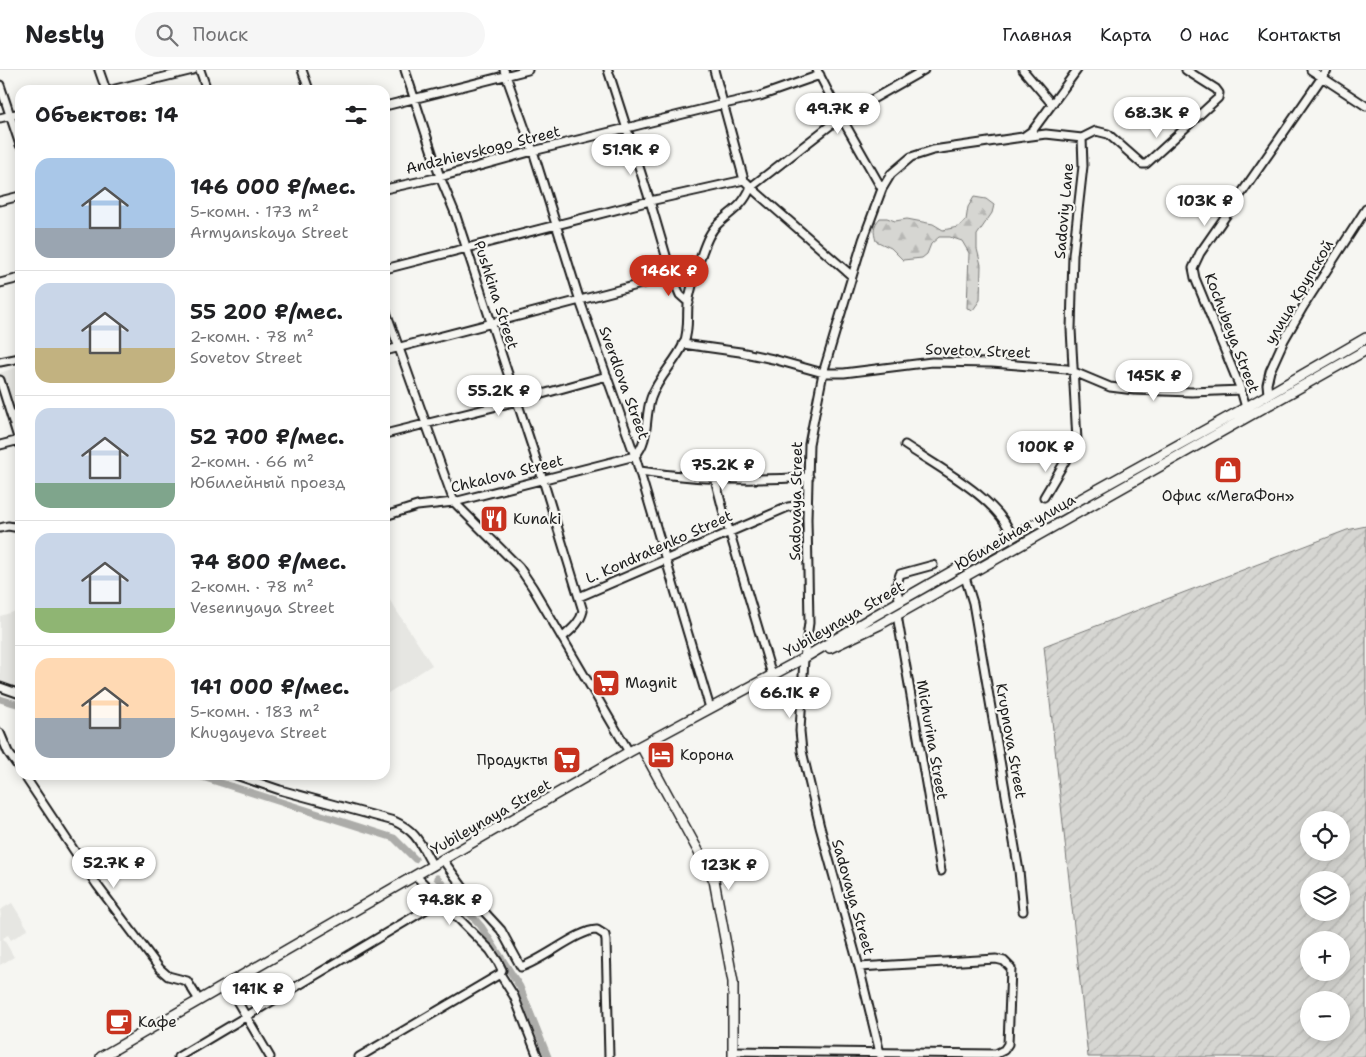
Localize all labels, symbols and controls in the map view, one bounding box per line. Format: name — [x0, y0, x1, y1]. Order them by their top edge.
search box — [135, 12, 485, 57]
text: Nestly — [25, 19, 105, 51]
icon: search — [153, 21, 181, 49]
text: Поиск — [193, 22, 248, 47]
text: Главная — [1002, 23, 1072, 47]
text: Карта — [1100, 23, 1152, 47]
text: О нас — [1180, 23, 1229, 47]
text: Контакты — [1257, 23, 1341, 47]
pin: 49.7K ₽ — [792, 92, 884, 135]
pin: 68.3K ₽ — [1111, 97, 1203, 139]
text: 49.7K ₽ — [806, 98, 870, 119]
text: Объектов: 14 — [35, 101, 178, 129]
icon: filters — [342, 101, 370, 129]
text: 68.3K ₽ — [1125, 102, 1189, 123]
street label: Andzhievskogo Street — [404, 121, 562, 179]
pin: 51.9K ₽ — [585, 134, 677, 176]
text: 51.9K ₽ — [602, 139, 660, 160]
street label: Sadoviy Lane — [1050, 162, 1078, 260]
text: 146 000 ₽/мес. — [190, 173, 356, 201]
icon: home — [75, 178, 135, 238]
pin: 103K ₽ — [1164, 184, 1246, 227]
text: 103K ₽ — [1177, 190, 1233, 211]
text: 5-комн. · 173 m² — [190, 201, 319, 222]
text: Armyanskaya Street — [190, 222, 348, 243]
street label: улица Крупской — [1260, 236, 1338, 348]
street label: Pushkina Street — [469, 238, 523, 352]
pin: 146K ₽ — [628, 254, 710, 297]
text: 146K ₽ — [641, 260, 697, 281]
street label: Kochubeya Street — [1200, 270, 1264, 396]
text: 55 200 ₽/мес. — [190, 298, 343, 326]
icon: home — [75, 303, 135, 363]
street label: Sverdlova Street — [594, 324, 654, 442]
text: 2-комн. · 78 m² — [190, 326, 314, 347]
street label: Sovetov Street — [925, 339, 1031, 363]
text: Sovetov Street — [190, 347, 303, 368]
pin: 145K ₽ — [1113, 360, 1195, 402]
text: 145K ₽ — [1126, 365, 1182, 386]
pin: 55.2K ₽ — [453, 374, 545, 417]
text: 55.2K ₽ — [468, 380, 530, 401]
text: 52 700 ₽/мес. — [190, 423, 344, 451]
icon: home — [75, 428, 135, 488]
pin: 100K ₽ — [1005, 430, 1087, 473]
text: 100K ₽ — [1018, 436, 1074, 457]
street label: Sadovaya Street — [785, 441, 807, 561]
pin: 75.2K ₽ — [677, 448, 769, 491]
street label: Chkalova Street — [449, 450, 565, 498]
text: 2-комн. · 66 m² — [190, 451, 314, 472]
text: 75.2K ₽ — [691, 454, 755, 475]
shop icon: Офис «МегаФон» — [1213, 455, 1243, 485]
text: Юбилейный проезд — [190, 472, 345, 493]
place label: Офис «МегаФон» — [1162, 486, 1294, 506]
street label: Юбилейная улица — [951, 489, 1080, 575]
restaurant icon: Kunaki — [479, 504, 509, 534]
street label: L. Kondratenko Street — [582, 506, 736, 588]
place label: Kunaki — [513, 509, 561, 529]
text: 74 800 ₽/мес. — [190, 548, 346, 576]
icon: home — [75, 553, 135, 613]
text: 2-комн. · 78 m² — [190, 576, 314, 597]
street label: Yubileynaya Street — [780, 576, 908, 662]
text: Vesennyaya Street — [190, 597, 335, 618]
supermarket icon: Magnit — [591, 668, 621, 698]
text: 141 000 ₽/мес. — [190, 673, 349, 701]
place label: Magnit — [625, 673, 677, 693]
pin: 66.1K ₽ — [744, 676, 836, 719]
icon: home — [75, 678, 135, 738]
street label: Michurina Street — [912, 678, 952, 802]
text: 66.1K ₽ — [760, 682, 820, 703]
street label: Krupnova Street — [991, 682, 1031, 800]
text: 5-комн. · 183 m² — [190, 701, 320, 722]
text: Khugayeva Street — [190, 722, 327, 743]
hotel icon: Корона — [646, 740, 676, 770]
supermarket icon: Продукты — [552, 745, 582, 775]
place label: Корона — [680, 745, 734, 765]
place label: Продукты — [477, 750, 548, 770]
street label: Yubileynaya Street — [427, 774, 555, 860]
map controls — [1300, 811, 1350, 1041]
button: locate — [1300, 811, 1350, 861]
street label: Sadovaya Street — [827, 837, 879, 957]
pin: 52.7K ₽ — [68, 846, 160, 889]
pin: 123K ₽ — [688, 848, 770, 891]
text: 52.7K ₽ — [83, 852, 145, 873]
text: 123K ₽ — [701, 854, 757, 875]
button: layers — [1300, 871, 1350, 921]
pin: 74.8K ₽ — [404, 884, 496, 926]
text: 74.8K ₽ — [418, 889, 482, 910]
button: + — [1300, 931, 1350, 981]
pin: 141K ₽ — [217, 972, 299, 1015]
text: 141K ₽ — [232, 978, 284, 999]
button: − — [1300, 991, 1350, 1041]
cafe icon: Кафе — [104, 1007, 134, 1037]
place label: Кафе — [138, 1012, 177, 1032]

